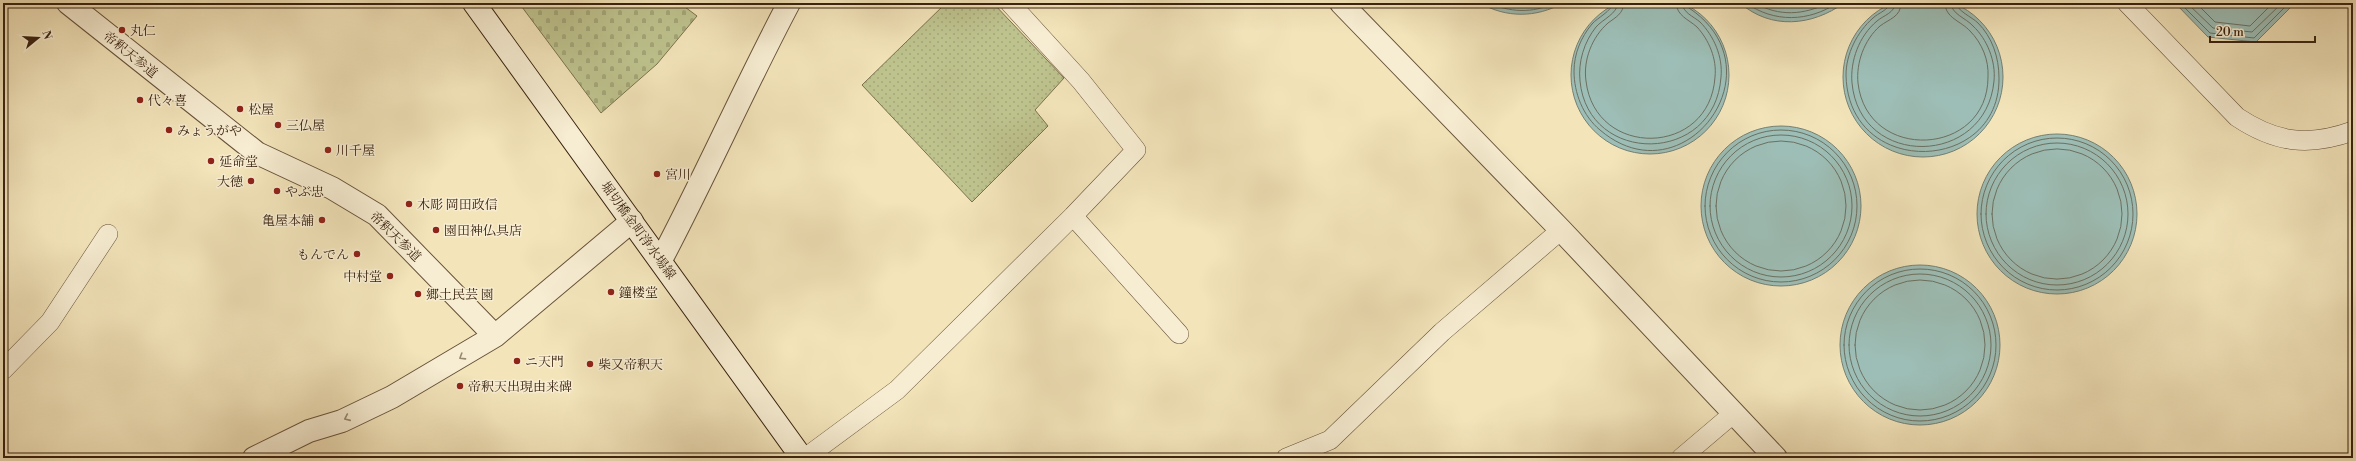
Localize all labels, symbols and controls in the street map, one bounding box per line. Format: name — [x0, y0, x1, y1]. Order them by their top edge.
north arrow — [18, 18, 58, 58]
scale bar — [2210, 18, 2315, 44]
place label: 丸仁 — [130, 23, 156, 39]
marker: 丸仁 — [117, 25, 127, 35]
text: 20 m — [2216, 25, 2244, 40]
street label: 帝釈天参道 — [100, 28, 161, 81]
text: N — [39, 29, 55, 42]
place label: 代々喜 — [148, 93, 187, 109]
marker: 代々喜 — [135, 95, 145, 105]
place label: 松屋 — [248, 102, 274, 118]
marker: 松屋 — [235, 104, 245, 114]
place label: 三仏屋 — [286, 118, 325, 134]
marker: 三仏屋 — [273, 120, 283, 130]
place label: みょうがや — [177, 123, 242, 139]
marker: みょうがや — [164, 125, 174, 135]
place label: 川千屋 — [336, 143, 375, 159]
marker: 川千屋 — [323, 145, 333, 155]
place label: 延命堂 — [219, 154, 258, 170]
marker: 延命堂 — [206, 156, 216, 166]
place label: 宮川 — [665, 167, 691, 183]
marker: 宮川 — [652, 169, 662, 179]
place label: 大徳 — [217, 174, 243, 190]
marker: 大徳 — [246, 176, 256, 186]
street label: 堀切橋金町浄水場線 — [597, 179, 679, 283]
place label: やぶ忠 — [285, 184, 324, 200]
marker: やぶ忠 — [272, 186, 282, 196]
place label: 木彫 岡田政信 — [417, 197, 498, 213]
marker: 木彫 岡田政信 — [404, 199, 414, 209]
street label: 帝釈天参道 — [366, 208, 424, 265]
place label: 亀屋本舗 — [262, 213, 314, 229]
marker: 亀屋本舗 — [317, 215, 327, 225]
place label: 園田神仏具店 — [444, 223, 522, 239]
marker: 園田神仏具店 — [431, 225, 441, 235]
place label: もんでん — [297, 247, 349, 263]
marker: もんでん — [352, 249, 362, 259]
place label: 中村堂 — [343, 269, 382, 285]
marker: 中村堂 — [385, 271, 395, 281]
place label: 鐘楼堂 — [619, 285, 658, 301]
place label: 郷土民芸 園 — [426, 287, 494, 303]
marker: 鐘楼堂 — [606, 287, 616, 297]
marker: 郷土民芸 園 — [413, 289, 423, 299]
one-way arrow — [459, 352, 466, 359]
place label: ニ天門 — [525, 354, 564, 370]
marker: ニ天門 — [512, 356, 522, 366]
place label: 柴又帝釈天 — [598, 357, 663, 373]
marker: 柴又帝釈天 — [585, 359, 595, 369]
place label: 帝釈天出現由来碑 — [468, 379, 572, 395]
marker: 帝釈天出現由来碑 — [455, 381, 465, 391]
one-way arrow — [344, 413, 351, 421]

